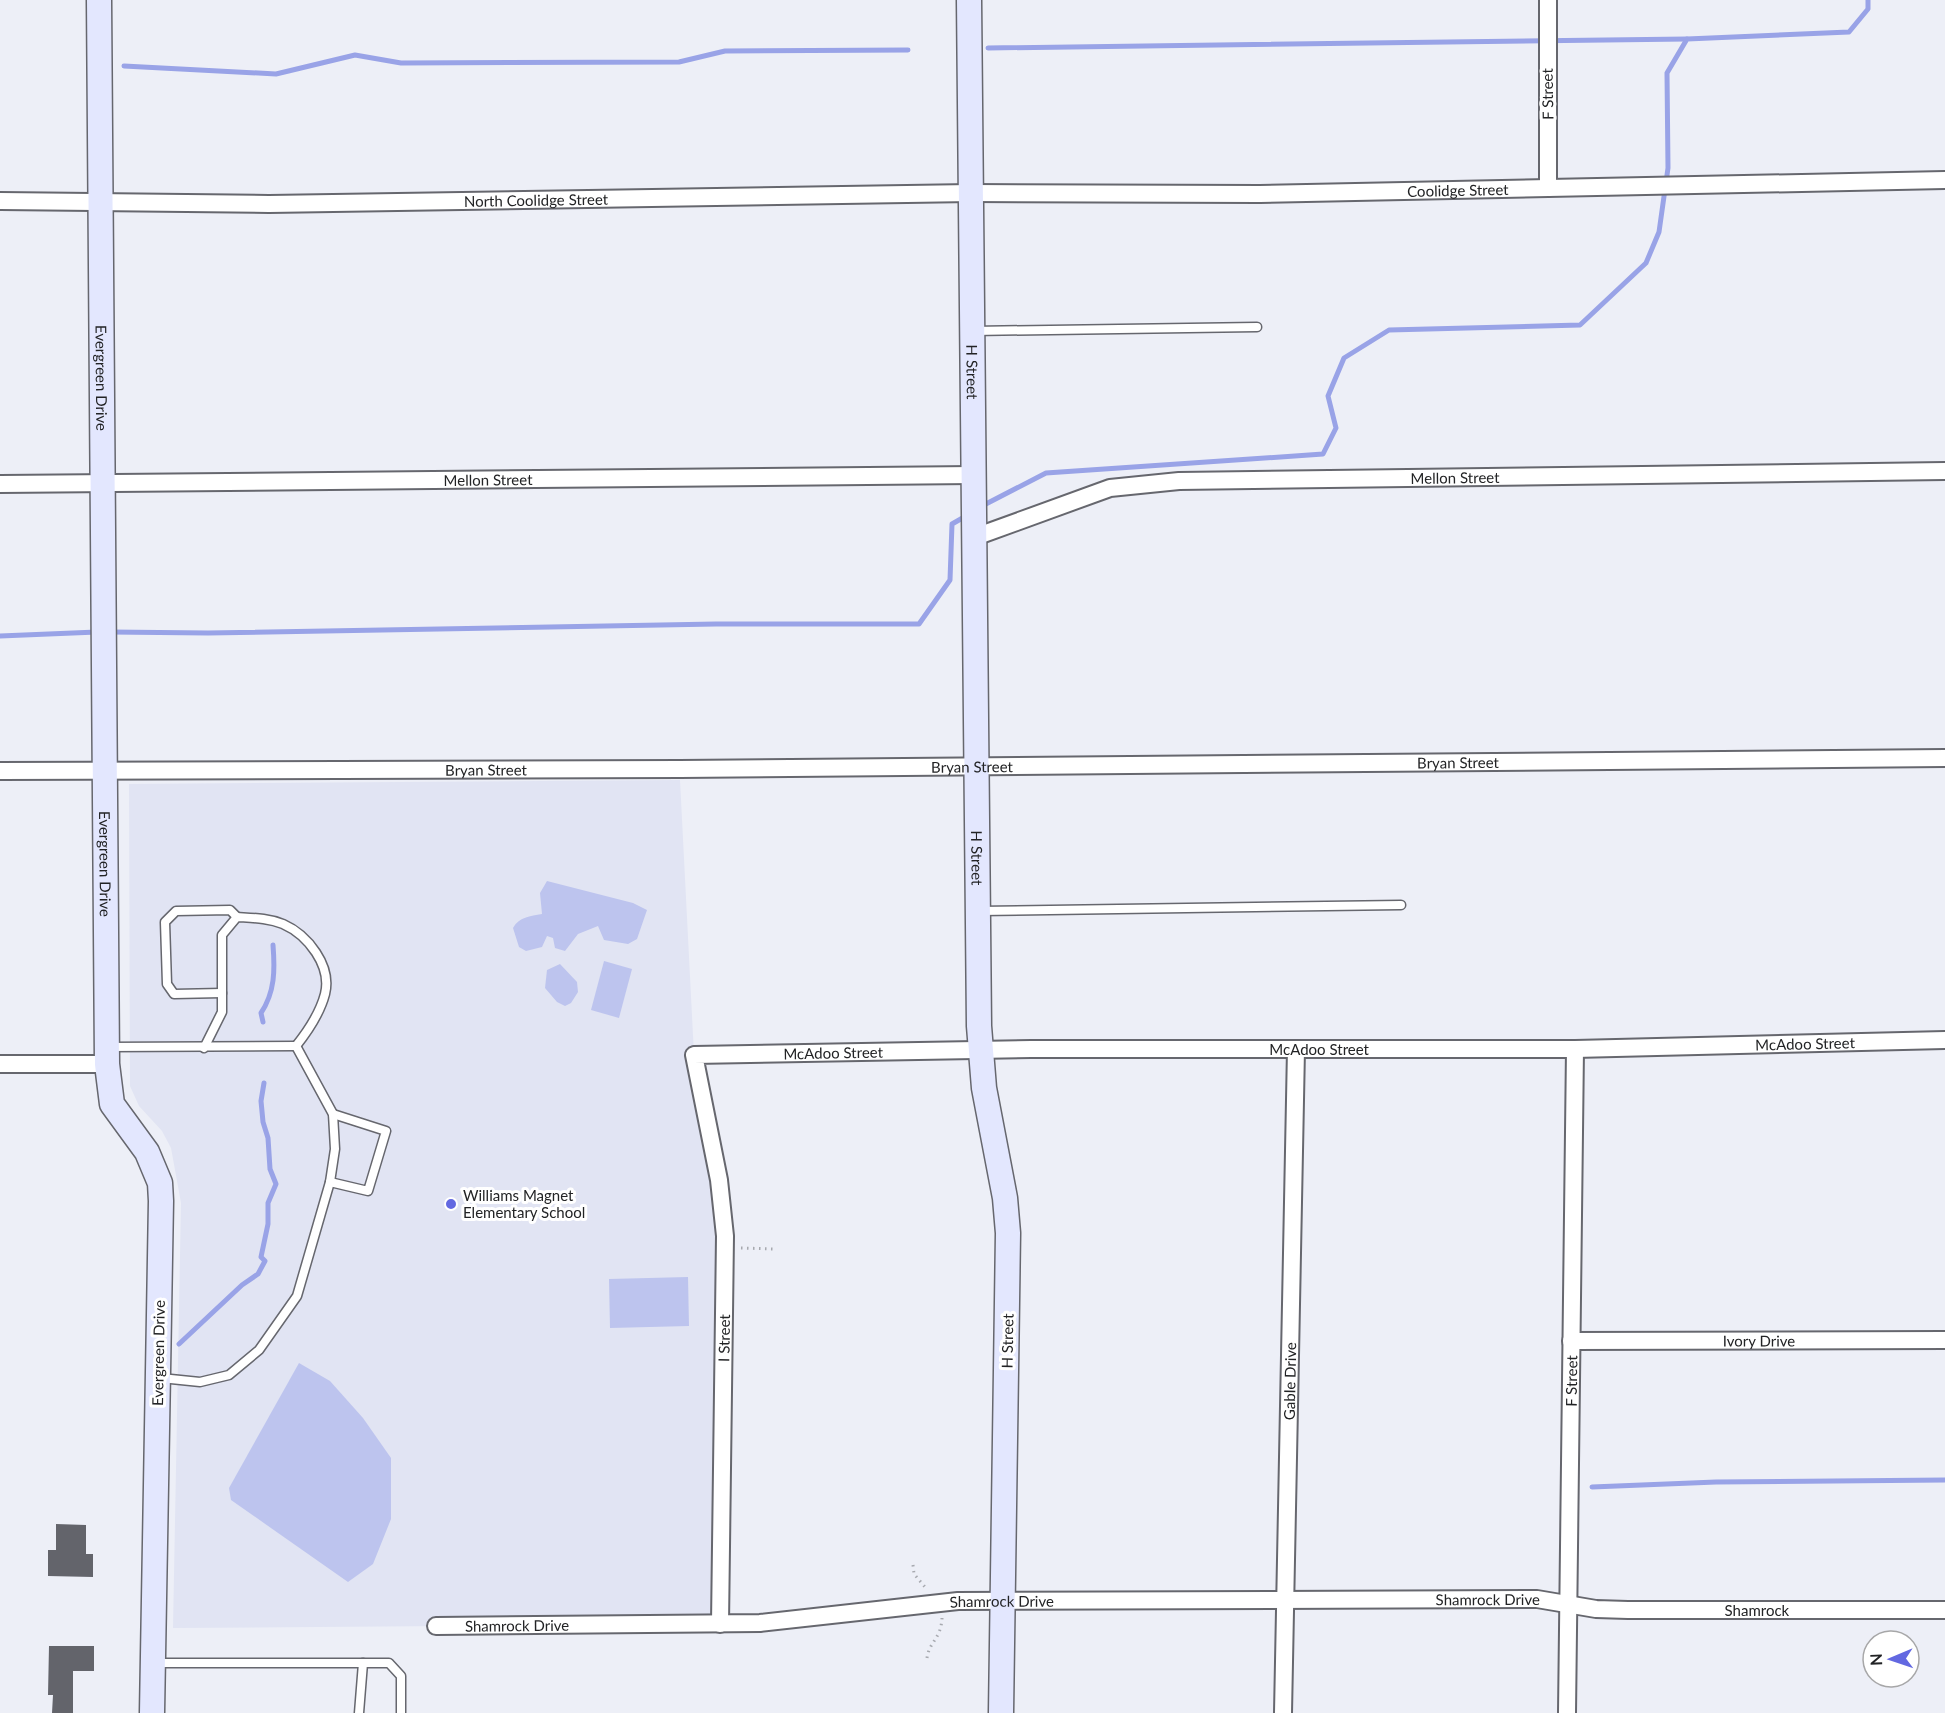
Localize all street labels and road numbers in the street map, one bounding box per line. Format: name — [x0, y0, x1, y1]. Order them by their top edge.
street label: F Street — [1538, 67, 1556, 120]
street label: Coolidge Street — [1407, 180, 1509, 200]
street label: North Coolidge Street — [464, 190, 609, 210]
street label: Evergreen Drive — [92, 325, 111, 431]
street label: H Street — [963, 344, 982, 400]
street label: Mellon Street — [1410, 468, 1500, 487]
street label: Mellon Street — [443, 470, 533, 489]
street label: Bryan Street — [1417, 753, 1500, 772]
street label: Bryan Street — [931, 757, 1014, 776]
street label: Bryan Street — [445, 760, 528, 779]
street label: Evergreen Drive — [96, 811, 115, 917]
street label: H Street — [968, 830, 987, 886]
street label: McAdoo Street — [1755, 1033, 1856, 1054]
street label: McAdoo Street — [1269, 1040, 1370, 1058]
street label: McAdoo Street — [783, 1043, 884, 1062]
street label: Evergreen Drive — [148, 1300, 168, 1406]
street label: H Street — [998, 1313, 1016, 1369]
street label: I Street — [714, 1314, 733, 1362]
street label: Ivory Drive — [1723, 1331, 1795, 1350]
street label: Gable Drive — [1280, 1342, 1299, 1420]
street label: F Street — [1562, 1355, 1580, 1407]
street label: Shamrock Drive — [1436, 1590, 1540, 1608]
street label: Shamrock Drive — [949, 1592, 1054, 1611]
street label: Shamrock — [1725, 1601, 1790, 1619]
street label: Shamrock Drive — [465, 1616, 569, 1635]

